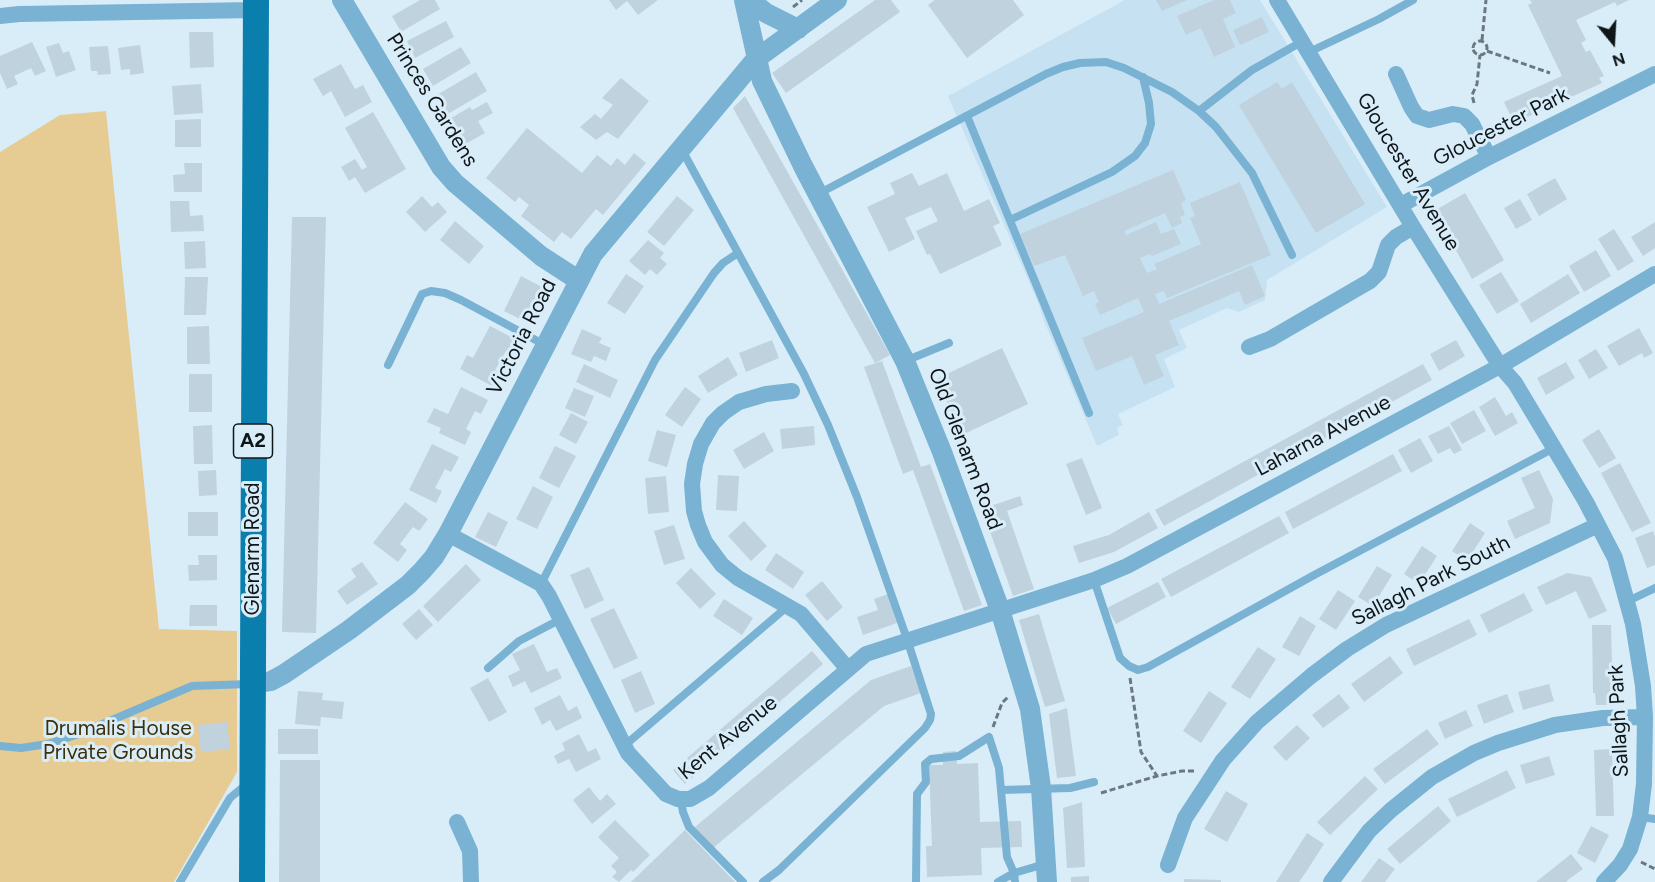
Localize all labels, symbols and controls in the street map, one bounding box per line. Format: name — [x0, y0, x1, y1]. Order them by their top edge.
north arrow — [1583, 12, 1643, 72]
street label: Princes Gardens — [381, 29, 483, 171]
text: N — [1610, 49, 1628, 71]
street label: Gloucester Park — [1429, 82, 1573, 172]
street label: Gloucester Avenue — [1351, 88, 1465, 256]
street label: Victoria Road — [482, 275, 562, 399]
street label: Old Glenarm Road — [923, 364, 1007, 534]
street label: Laharna Avenue — [1251, 390, 1395, 482]
road number: A2 — [234, 424, 272, 458]
street label: Glenarm Road — [240, 483, 266, 615]
street label: Sallagh Park South — [1348, 530, 1514, 632]
street label: Sallagh Park — [1603, 664, 1635, 778]
street label: Kent Avenue — [673, 690, 783, 786]
park label: Drumalis House Private Grounds — [43, 716, 193, 766]

